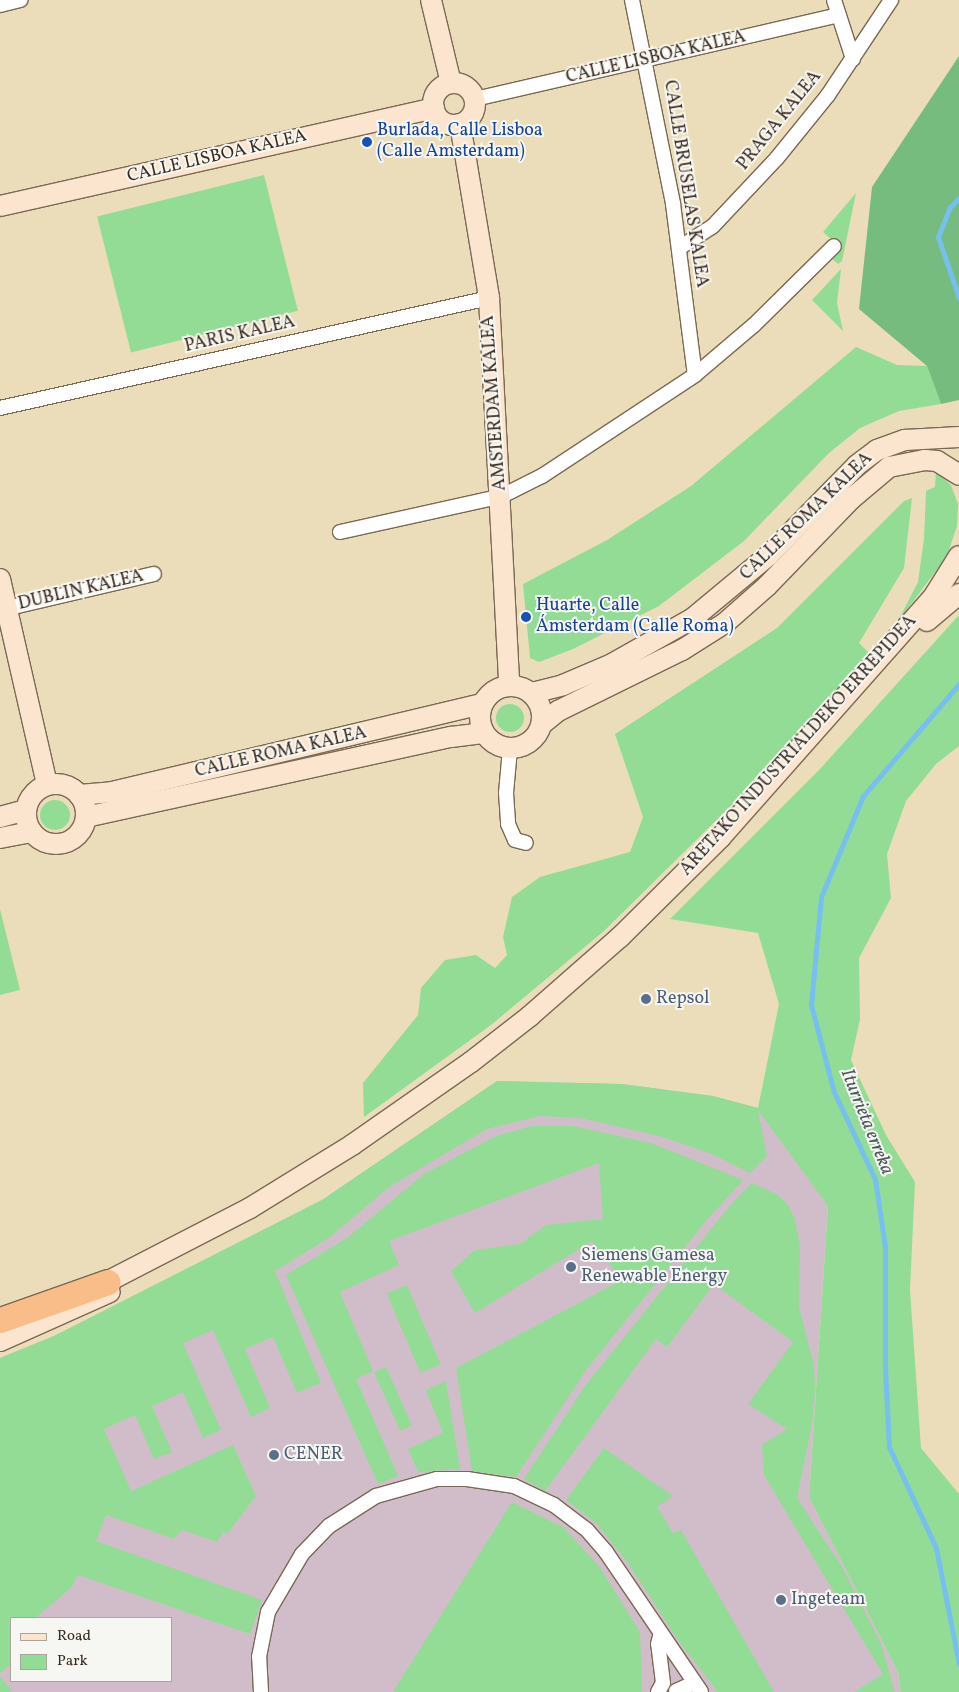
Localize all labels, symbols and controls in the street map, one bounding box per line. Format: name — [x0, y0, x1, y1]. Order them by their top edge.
street label: CALLE LISBOA KALEA — [564, 27, 748, 89]
street label: PRAGA KALEA — [733, 67, 827, 175]
street label: CALLE BRUSELAS KALEA — [658, 79, 712, 289]
place label: Burlada, Calle Lisboa (Calle Amsterdam) — [377, 121, 543, 163]
street label: CALLE LISBOA KALEA — [125, 126, 309, 188]
marker: Burlada, Calle Lisboa (Calle Amsterdam) — [361, 136, 373, 148]
street label: PARIS KALEA — [183, 312, 297, 358]
street label: AMSTERDAM KALEA — [478, 315, 512, 491]
street label: CALLE ROMA KALEA — [736, 448, 878, 586]
street label: DUBLIN KALEA — [16, 566, 146, 616]
place label: Huarte, Calle Ámsterdam (Calle Roma) — [536, 596, 734, 638]
marker: Huarte, Calle Ámsterdam (Calle Roma) — [520, 611, 532, 623]
street label: ARETAKO INDUSTRIALDEKO ERREPIDEA — [676, 611, 922, 881]
street label: CALLE ROMA KALEA — [193, 723, 369, 783]
place label: Repsol — [656, 988, 709, 1010]
marker: Repsol — [640, 993, 652, 1005]
water label: Iturrieta erreka — [834, 1066, 898, 1178]
place label: Siemens Gamesa Renewable Energy — [581, 1246, 727, 1288]
marker: Siemens Gamesa Renewable Energy — [565, 1261, 577, 1273]
place label: CENER — [284, 1444, 343, 1466]
marker: CENER — [268, 1449, 280, 1461]
place label: Ingeteam — [791, 1589, 865, 1611]
marker: Ingeteam — [775, 1594, 787, 1606]
legend — [10, 1617, 172, 1682]
text: Road — [57, 1626, 91, 1647]
text: Park — [57, 1651, 88, 1672]

